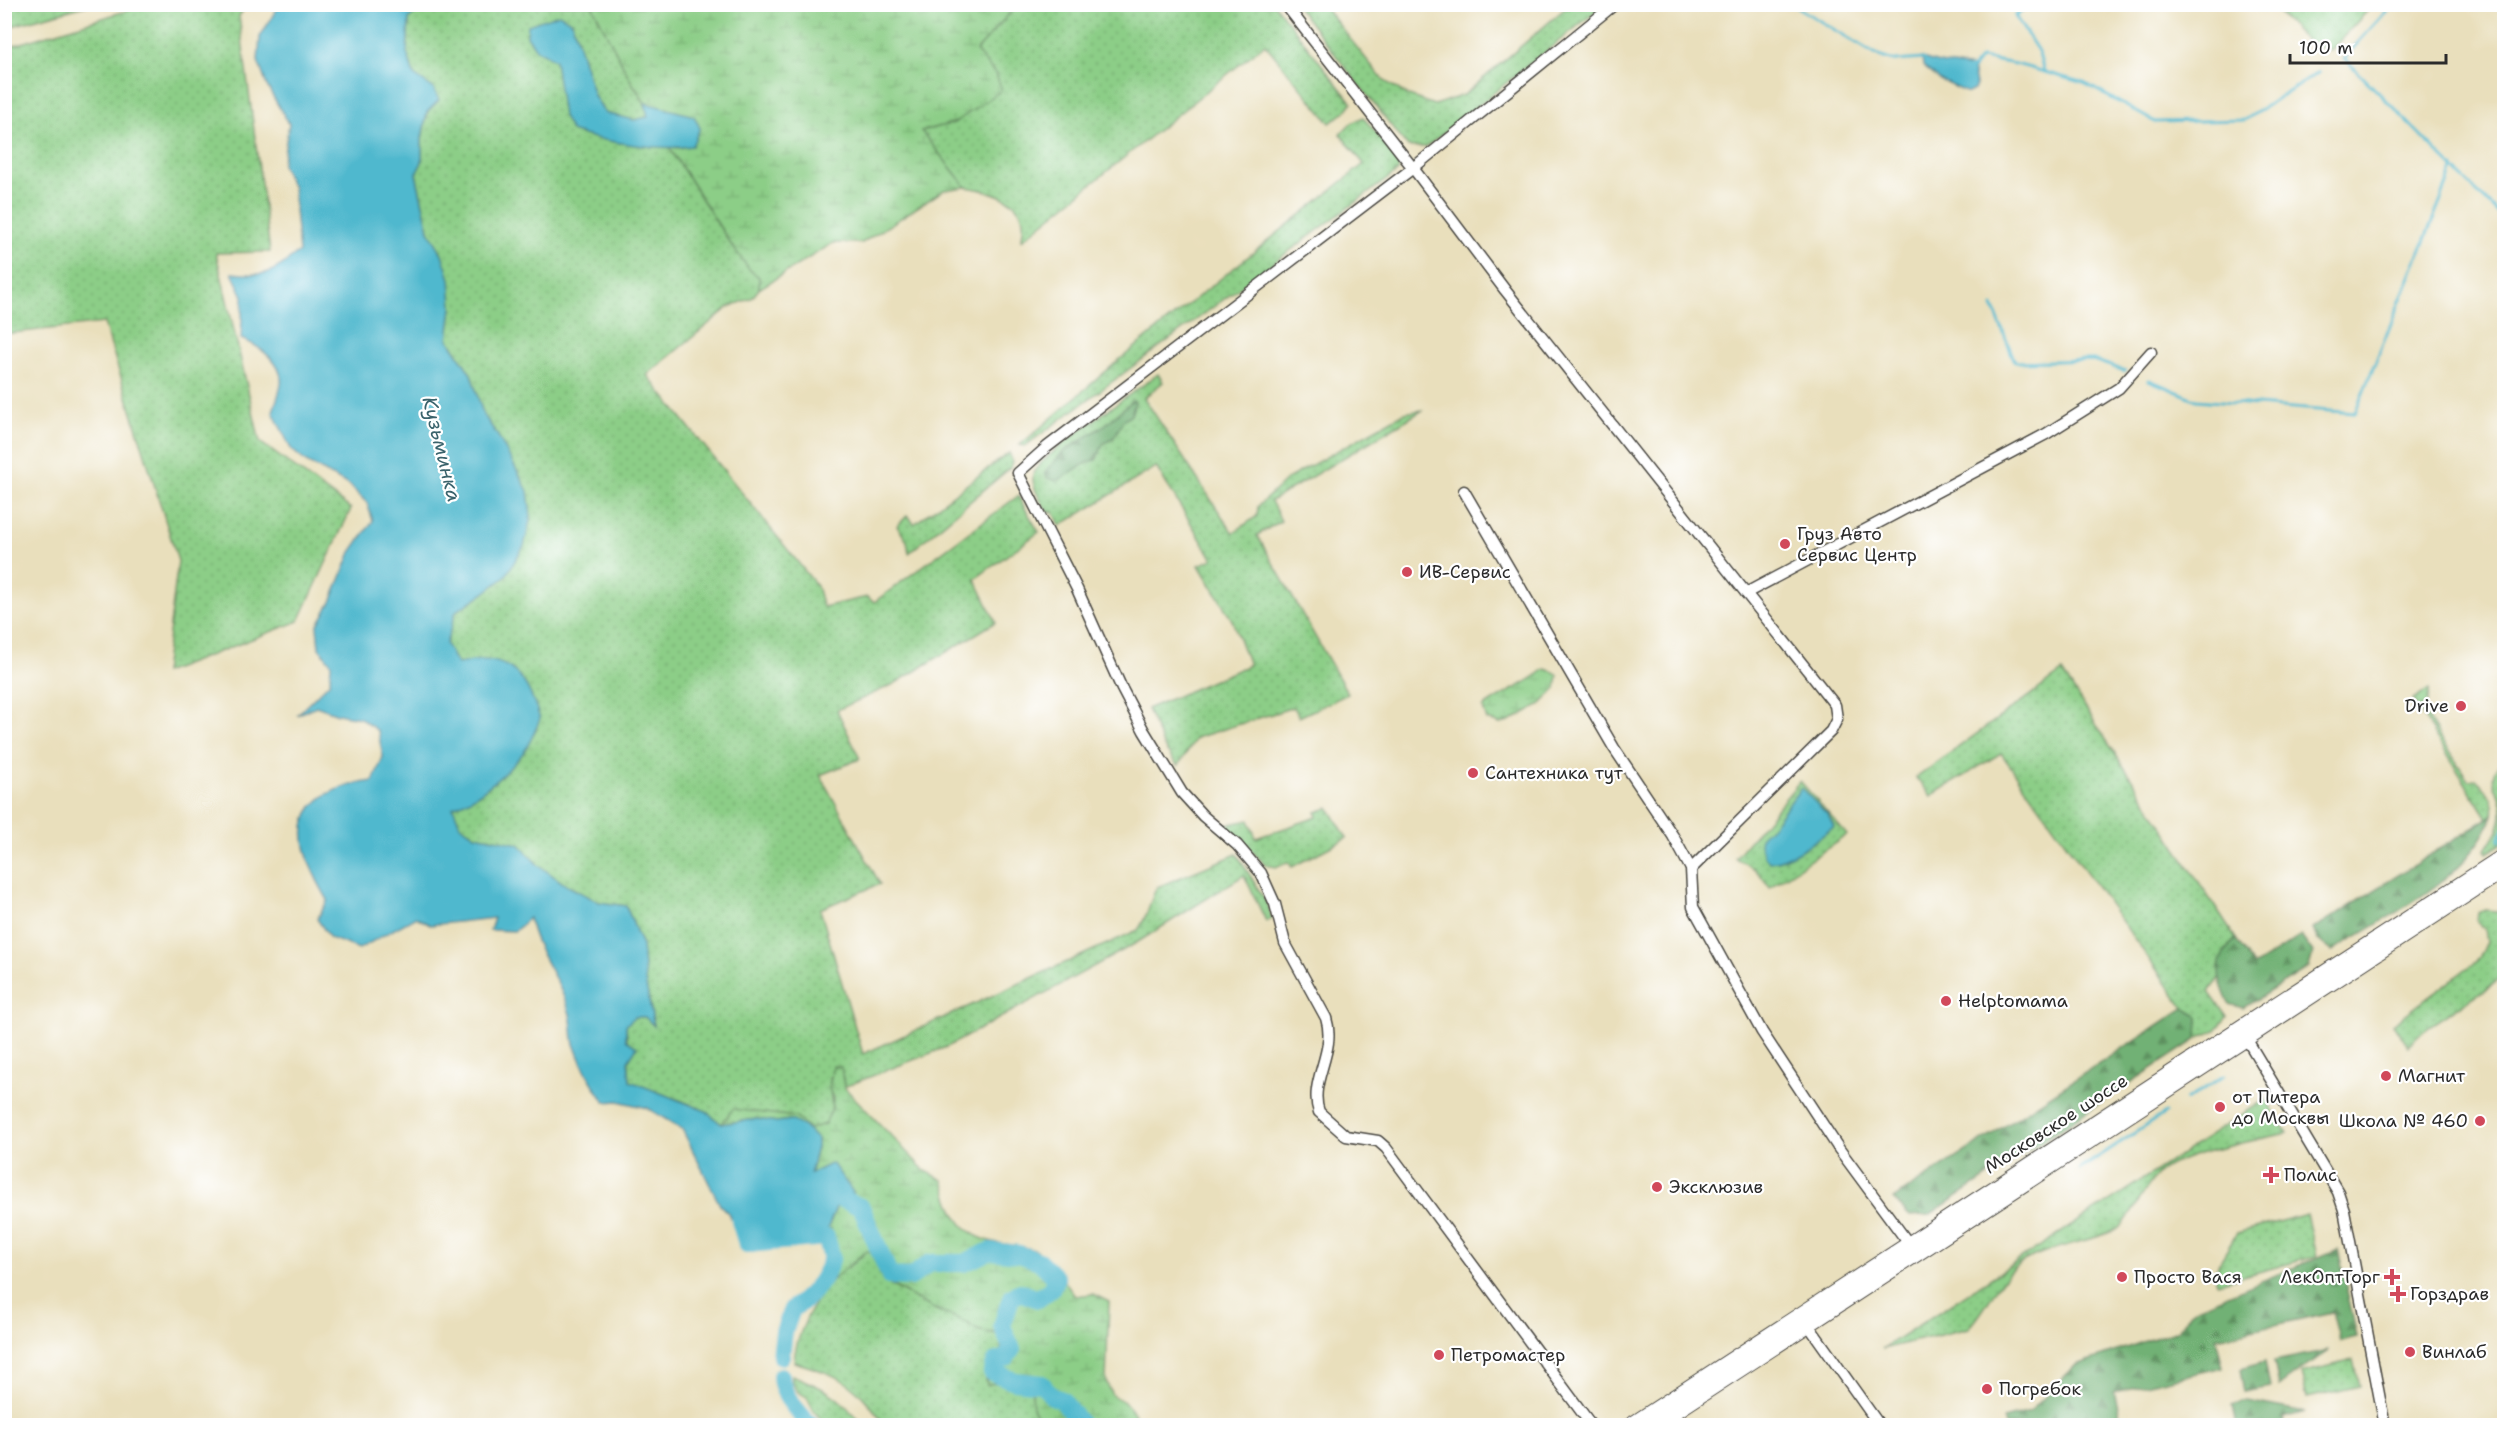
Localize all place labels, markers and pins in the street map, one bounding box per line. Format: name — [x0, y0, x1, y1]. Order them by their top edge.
place label: Груз Авто Сервис Центр — [1797, 522, 1917, 567]
marker: Груз Авто Сервис Центр — [1778, 537, 1792, 551]
place label: ИВ-Сервис — [1419, 560, 1511, 584]
marker: ИВ-Сервис — [1400, 565, 1414, 579]
place label: Drive — [2405, 694, 2449, 718]
marker: Drive — [2454, 699, 2468, 713]
place label: Сантехника тут — [1485, 761, 1624, 785]
marker: Сантехника тут — [1466, 766, 1480, 780]
place label: Helptomama — [1958, 989, 2068, 1013]
marker: Helptomama — [1939, 994, 1953, 1008]
place label: Магнит — [2398, 1064, 2466, 1088]
marker: Магнит — [2379, 1069, 2393, 1083]
place label: от Питера до Москвы — [2232, 1085, 2329, 1130]
marker: от Питера до Москвы — [2213, 1100, 2227, 1114]
place label: Школа № 460 — [2339, 1109, 2468, 1133]
marker: Школа № 460 — [2473, 1114, 2487, 1128]
place label: Полис — [2284, 1163, 2337, 1187]
marker: Полис — [2262, 1166, 2280, 1184]
place label: Эксклюзив — [1669, 1175, 1763, 1199]
marker: Эксклюзив — [1650, 1180, 1664, 1194]
place label: Просто Вася — [2134, 1265, 2242, 1289]
place label: ЛекОптТорг — [2280, 1265, 2380, 1289]
marker: Просто Вася — [2115, 1270, 2129, 1284]
marker: ЛекОптТорг — [2385, 1270, 2399, 1284]
place label: Горздрав — [2410, 1282, 2489, 1306]
marker: Горздрав — [2391, 1287, 2405, 1301]
place label: Винлаб — [2422, 1340, 2487, 1364]
place label: Петромастер — [1451, 1343, 1565, 1367]
marker: Винлаб — [2403, 1345, 2417, 1359]
marker: Петромастер — [1432, 1348, 1446, 1362]
place label: Погребок — [1999, 1377, 2082, 1401]
marker: Погребок — [1980, 1382, 1994, 1396]

